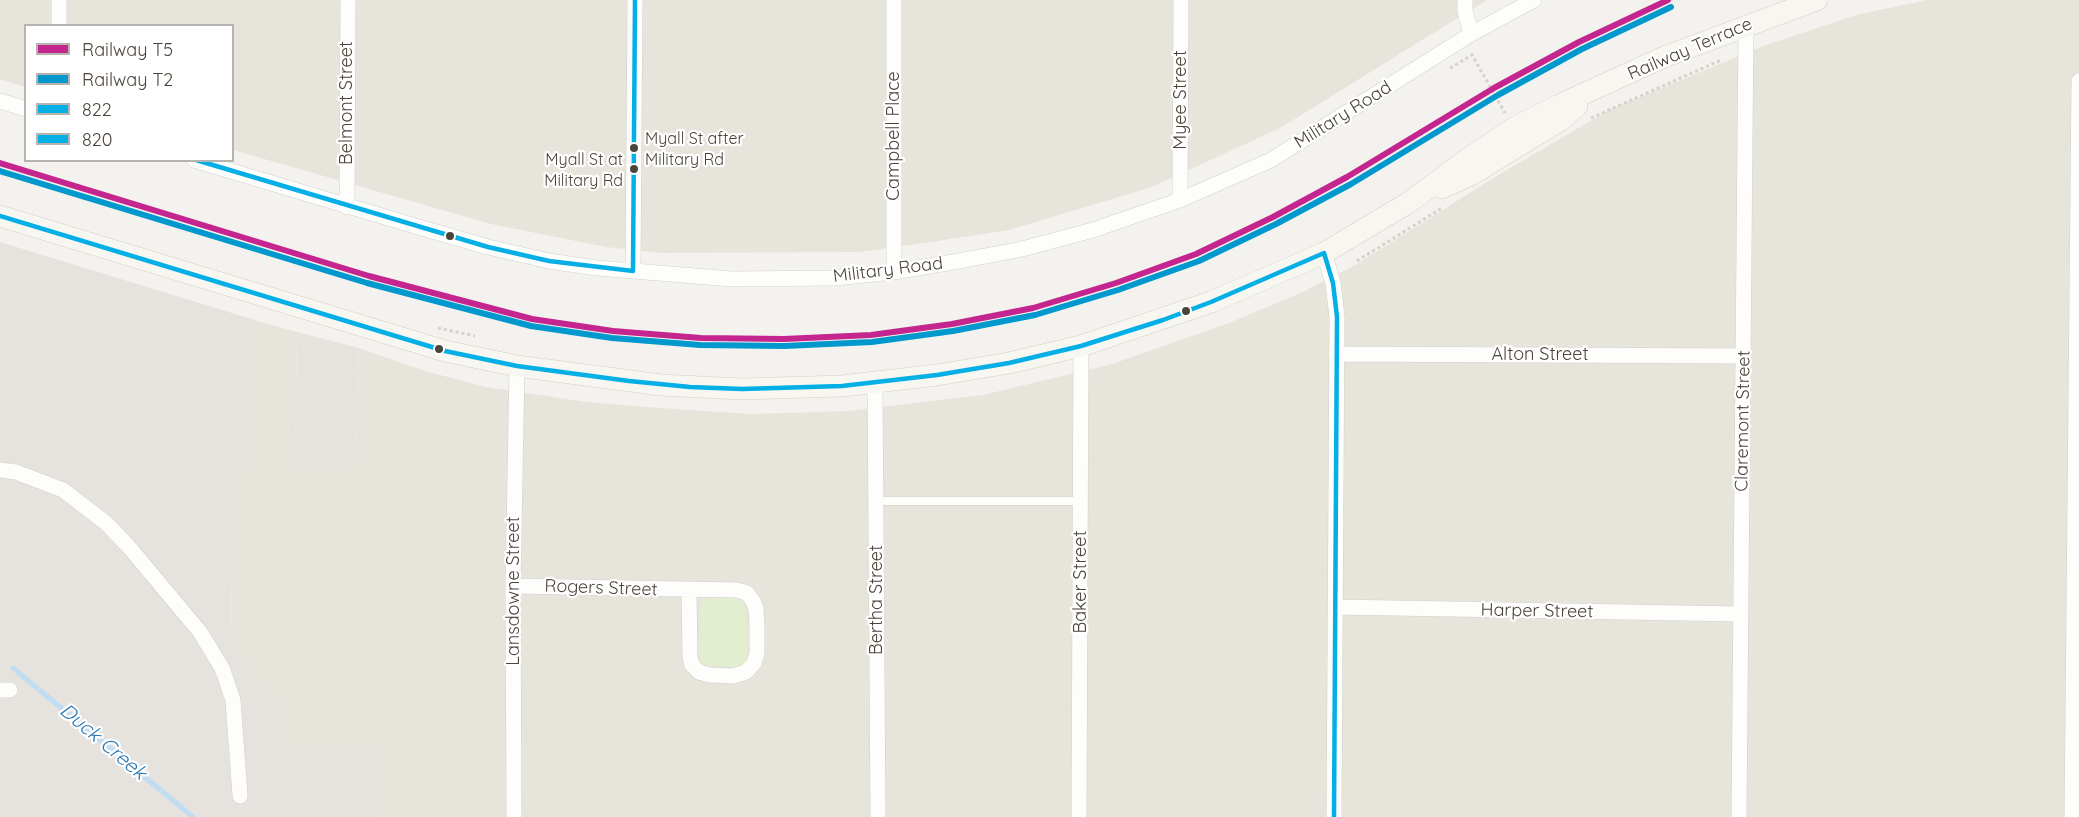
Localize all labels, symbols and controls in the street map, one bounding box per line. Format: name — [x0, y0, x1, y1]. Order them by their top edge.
street label: Railway Terrace — [1624, 13, 1756, 85]
legend — [24, 24, 234, 162]
text: Railway T5 — [82, 38, 173, 61]
street label: Belmont Street — [336, 41, 358, 165]
street label: Myee Street — [1170, 50, 1192, 150]
text: Railway T2 — [82, 68, 173, 91]
street label: Campbell Place — [883, 71, 905, 201]
street label: Military Road — [1290, 77, 1396, 153]
text: 822 — [82, 98, 112, 121]
text: 820 — [82, 128, 112, 151]
place label: Myall St after Military Rd — [645, 129, 744, 167]
marker: Myall St after Military Rd — [628, 142, 640, 154]
place label: Myall St at Military Rd — [544, 150, 623, 188]
marker: Myall St at Military Rd — [628, 163, 640, 175]
unlabelled marker — [444, 230, 456, 242]
street label: Military Road — [832, 253, 944, 287]
unlabelled marker — [1180, 305, 1192, 317]
unlabelled marker — [433, 343, 445, 355]
street label: Alton Street — [1491, 344, 1589, 366]
street label: Claremont Street — [1731, 350, 1755, 492]
street label: Lansdowne Street — [503, 516, 525, 666]
street label: Baker Street — [1070, 530, 1092, 634]
street label: Bertha Street — [866, 545, 888, 655]
street label: Rogers Street — [544, 575, 658, 601]
street label: Harper Street — [1480, 599, 1594, 623]
water label: Duck Creek — [55, 699, 151, 785]

